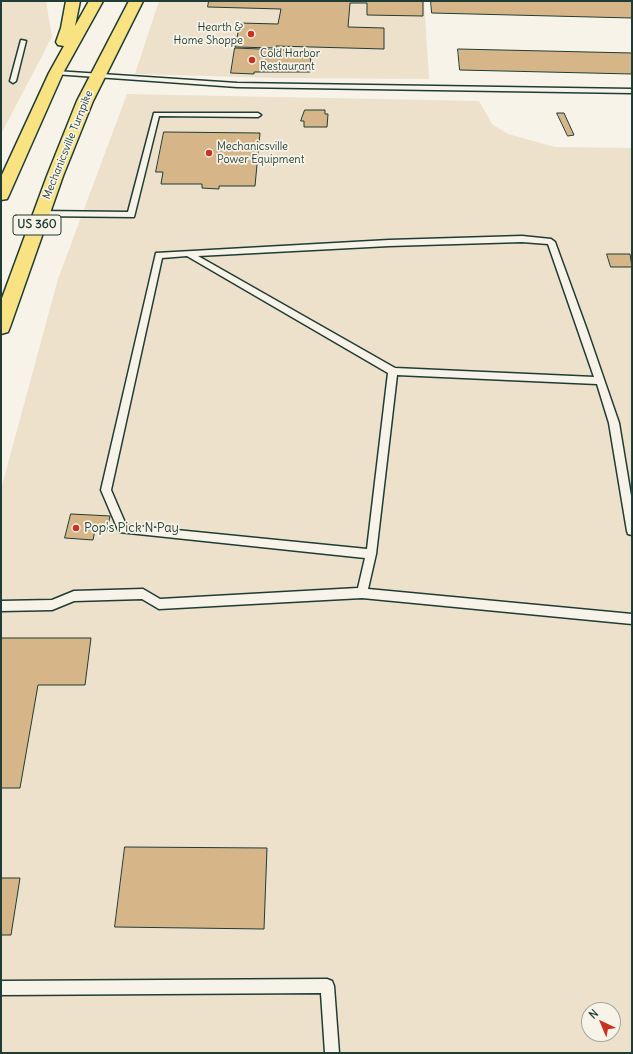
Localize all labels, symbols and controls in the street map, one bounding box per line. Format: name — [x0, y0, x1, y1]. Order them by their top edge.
place label: Hearth & Home Shoppe — [174, 21, 243, 47]
marker: Hearth & Home Shoppe — [246, 29, 256, 39]
place label: Cold Harbor Restaurant — [260, 47, 320, 73]
marker: Cold Harbor Restaurant — [247, 55, 257, 65]
street label: Mechanicsville Turnpike — [40, 89, 96, 201]
place label: Mechanicsville Power Equipment — [217, 140, 304, 166]
marker: Mechanicsville Power Equipment — [204, 148, 214, 158]
road number: US 360 — [13, 215, 61, 235]
place label: Pop's Pick N Pay — [84, 520, 179, 536]
marker: Pop's Pick N Pay — [71, 523, 81, 533]
north arrow — [581, 1002, 621, 1042]
text: N — [586, 1006, 601, 1022]

